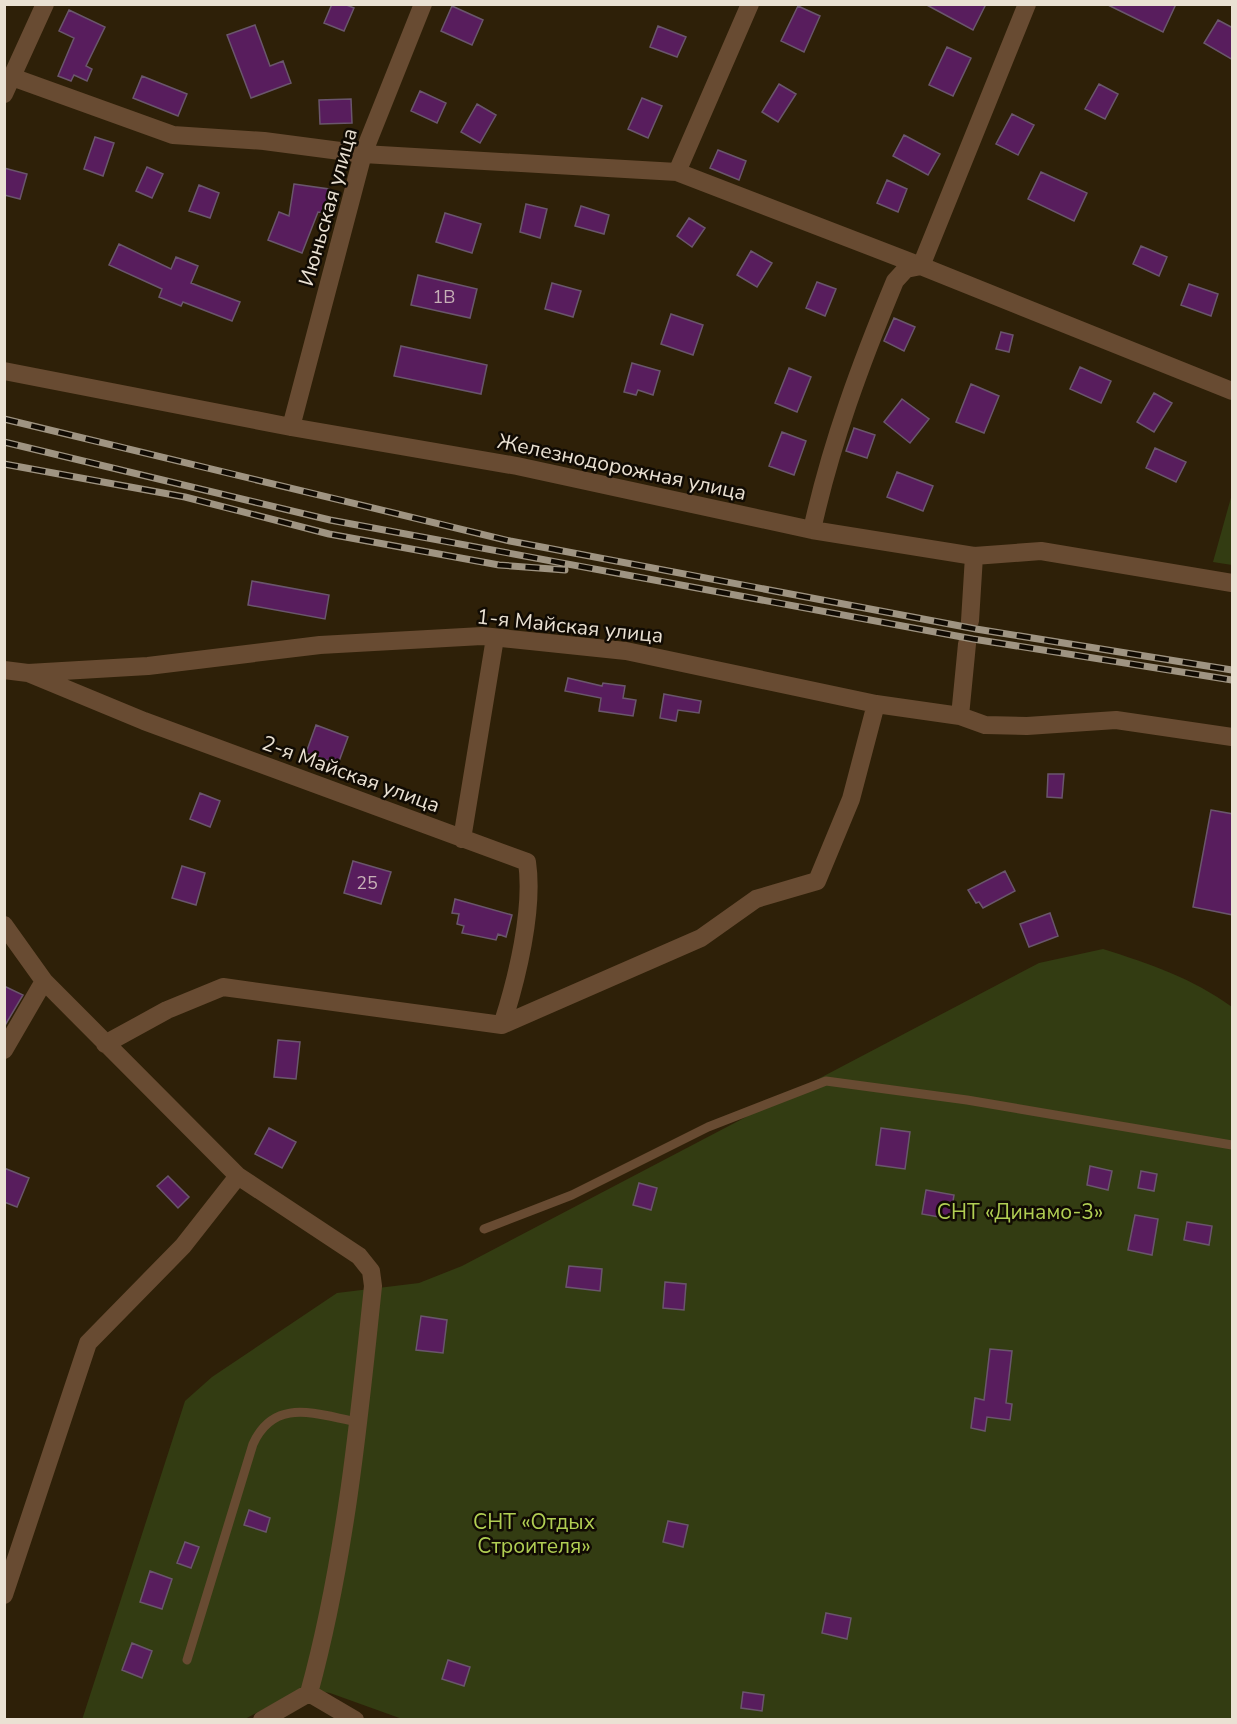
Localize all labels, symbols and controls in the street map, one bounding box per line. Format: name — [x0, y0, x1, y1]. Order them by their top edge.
street label: Июньская улица — [292, 125, 364, 289]
house number: 1В — [433, 285, 455, 309]
street label: Железнодорожная улица — [495, 427, 749, 507]
street label: 1-я Майская улица — [475, 602, 665, 650]
street label: 2-я Майская улица — [258, 729, 444, 819]
house number: 25 — [356, 871, 378, 895]
park label: СНТ «Динамо-3» — [937, 1198, 1103, 1226]
park label: СНТ «Отдых Строителя» — [473, 1508, 595, 1560]

